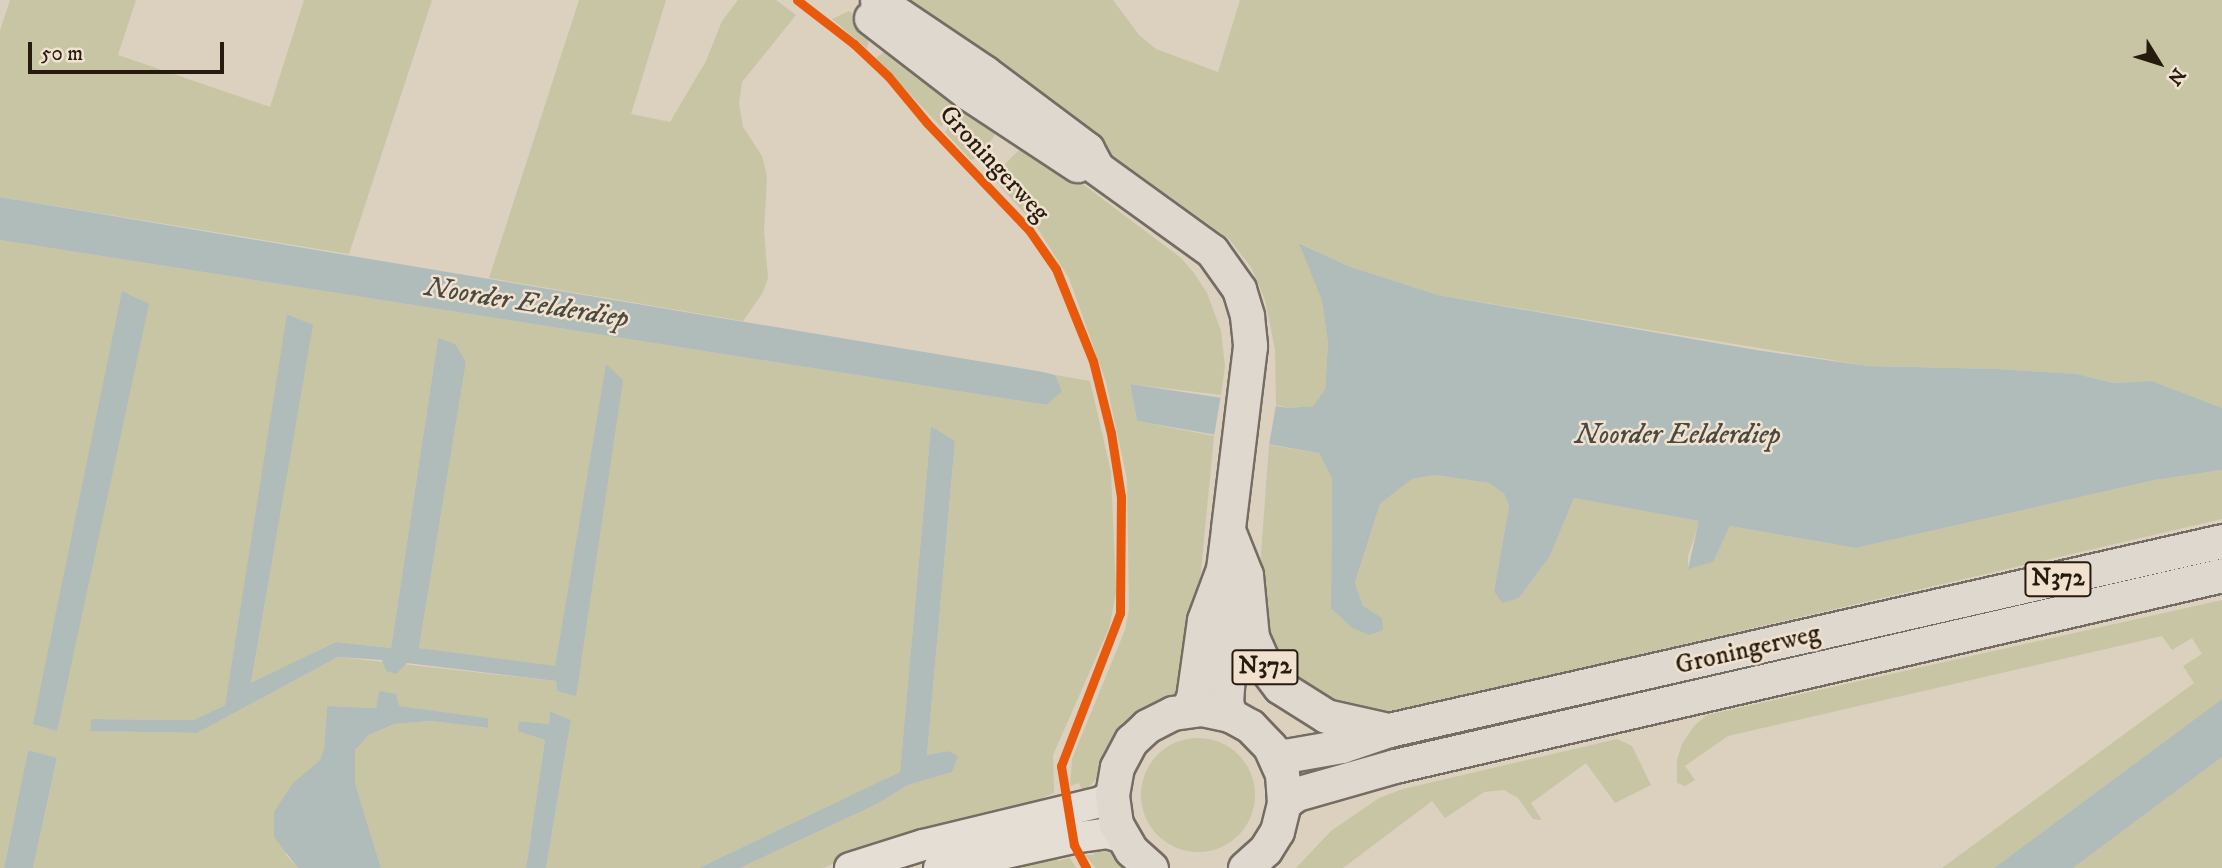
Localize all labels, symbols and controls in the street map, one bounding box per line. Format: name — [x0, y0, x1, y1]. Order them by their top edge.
scale bar — [32, 28, 228, 72]
north arrow — [2124, 28, 2194, 98]
text: 50 m — [41, 41, 83, 67]
text: N — [2162, 63, 2190, 89]
street label: Groningerweg — [932, 99, 1056, 229]
water label: Noorder Eelderdiep — [423, 270, 631, 336]
water label: Noorder Eelderdiep — [1575, 418, 1781, 452]
road number: N372 — [2023, 558, 2093, 600]
street label: Groningerweg — [1673, 618, 1823, 682]
road number: N372 — [1230, 646, 1300, 688]

